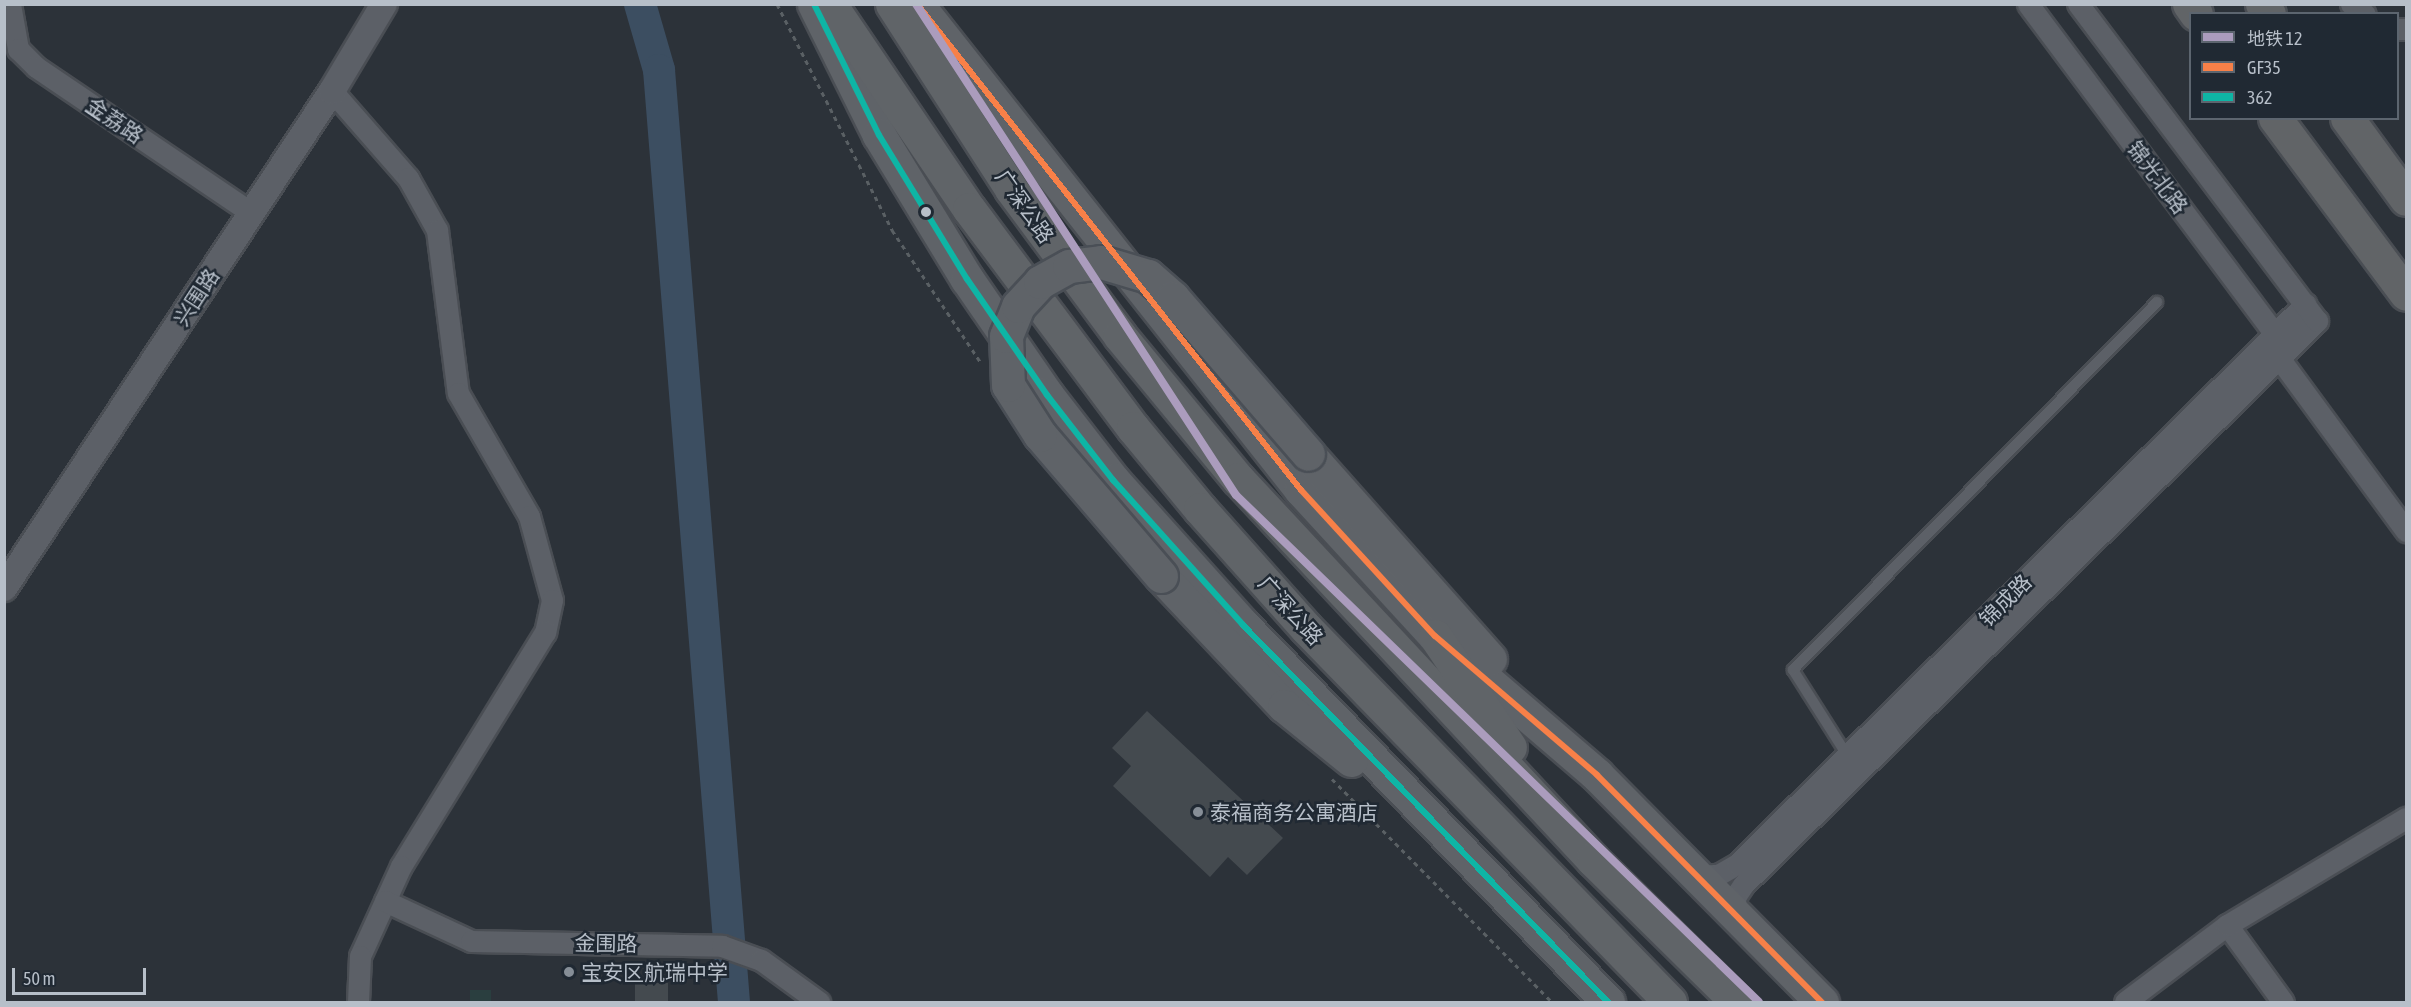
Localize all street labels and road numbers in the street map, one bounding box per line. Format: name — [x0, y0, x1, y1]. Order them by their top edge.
street label: 金荔路 — [82, 92, 148, 148]
street label: 锦光北路 — [2123, 136, 2193, 218]
street label: 广深公路 — [991, 164, 1059, 248]
street label: 兴围路 — [168, 264, 224, 330]
street label: 锦成路 — [1974, 569, 2036, 631]
street label: 广深公路 — [1254, 570, 1328, 650]
street label: 金围路 — [574, 930, 638, 956]

